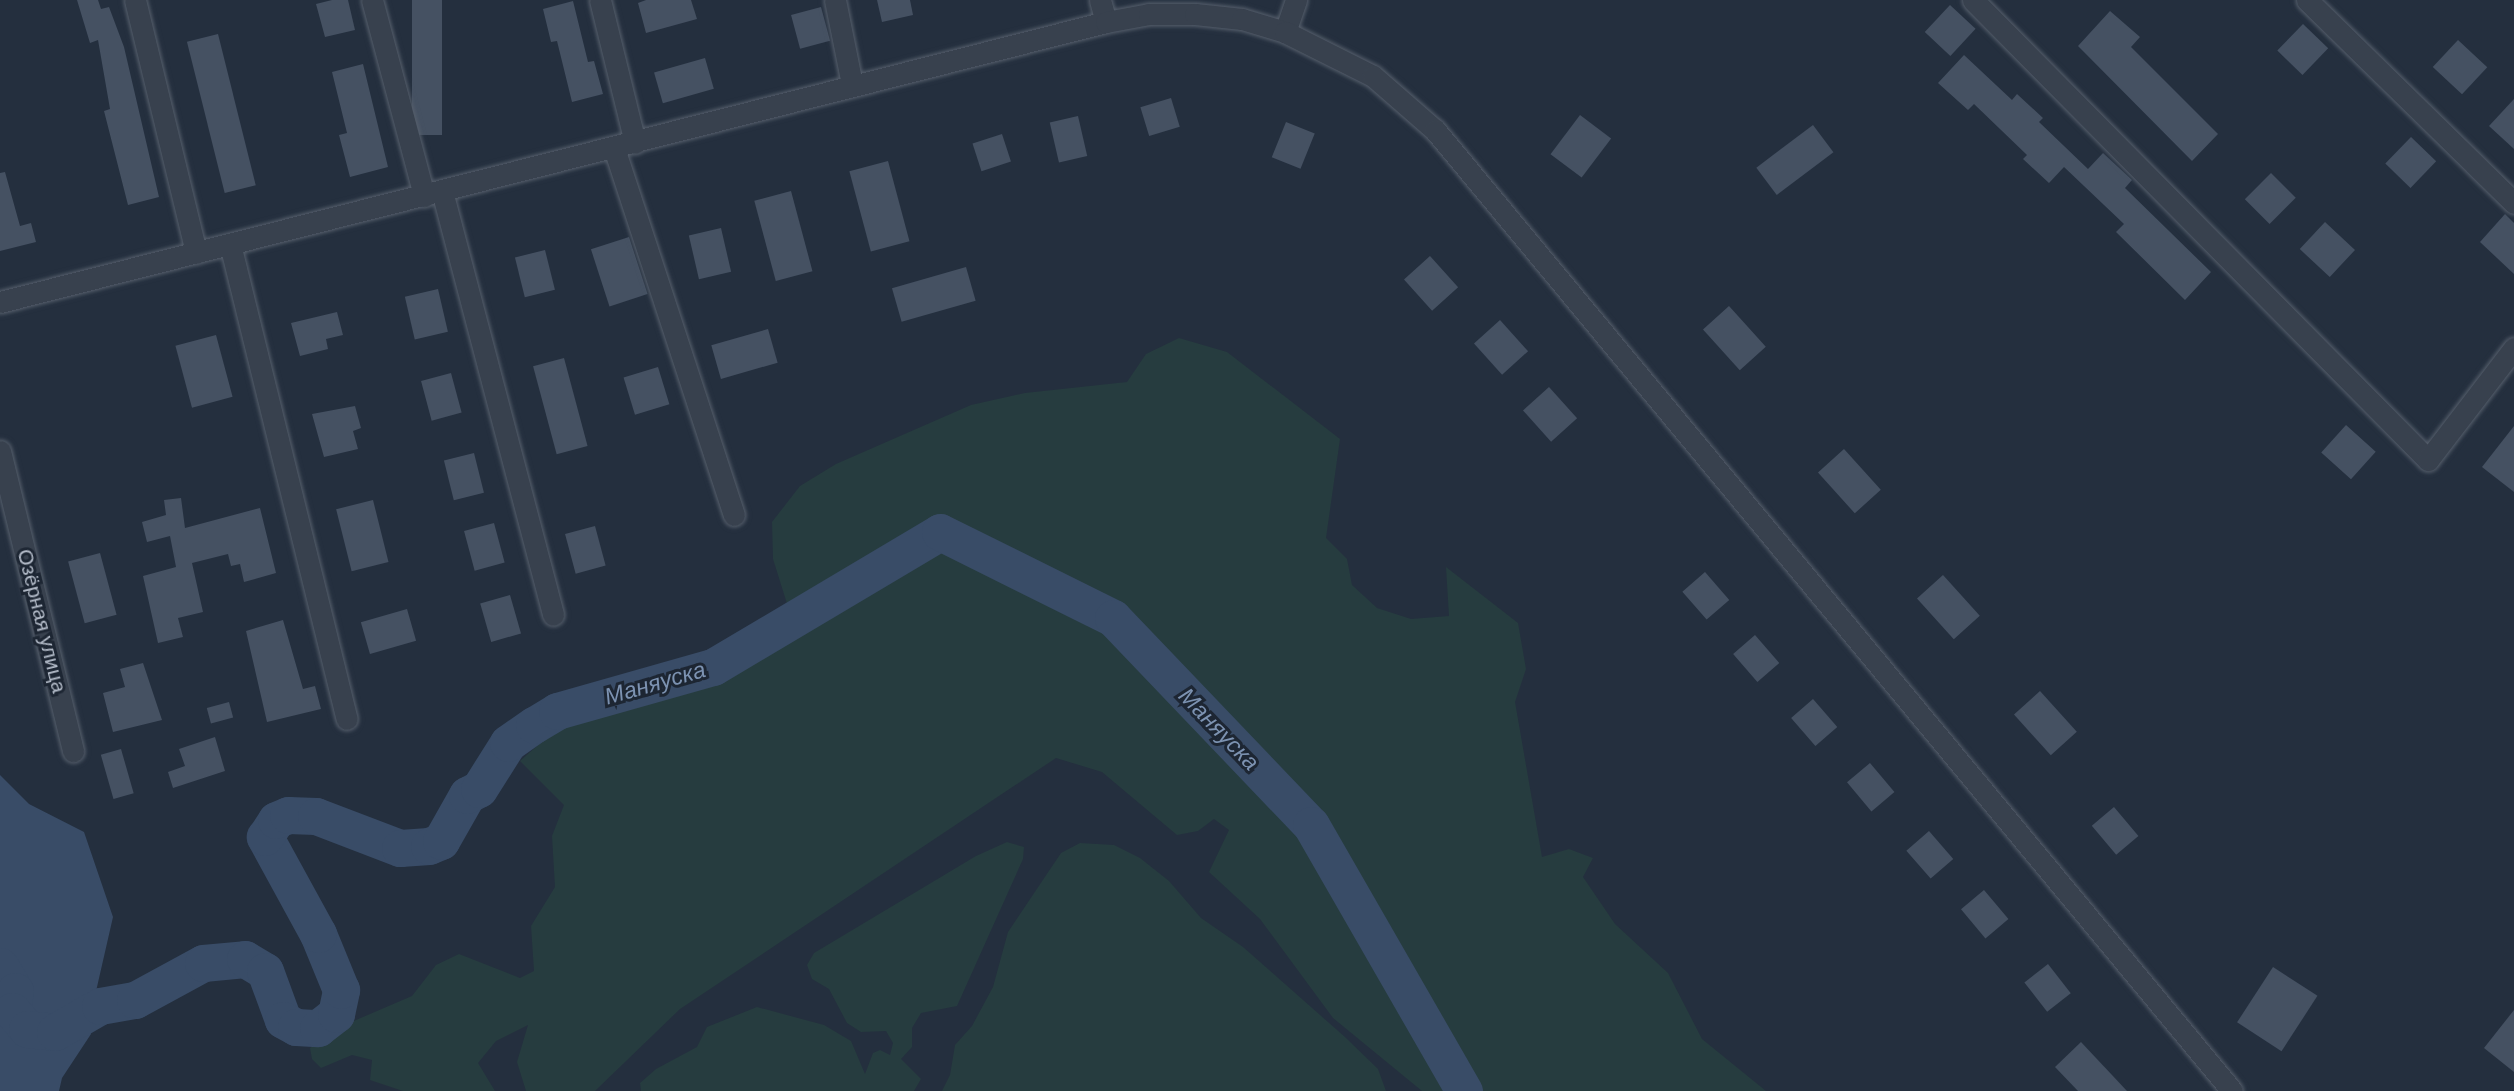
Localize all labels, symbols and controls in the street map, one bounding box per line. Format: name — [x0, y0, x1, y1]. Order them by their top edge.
street label: Озёрная улица — [12, 546, 72, 696]
water label: Маняуска — [601, 655, 709, 711]
water label: Маняуска — [1173, 682, 1265, 776]

